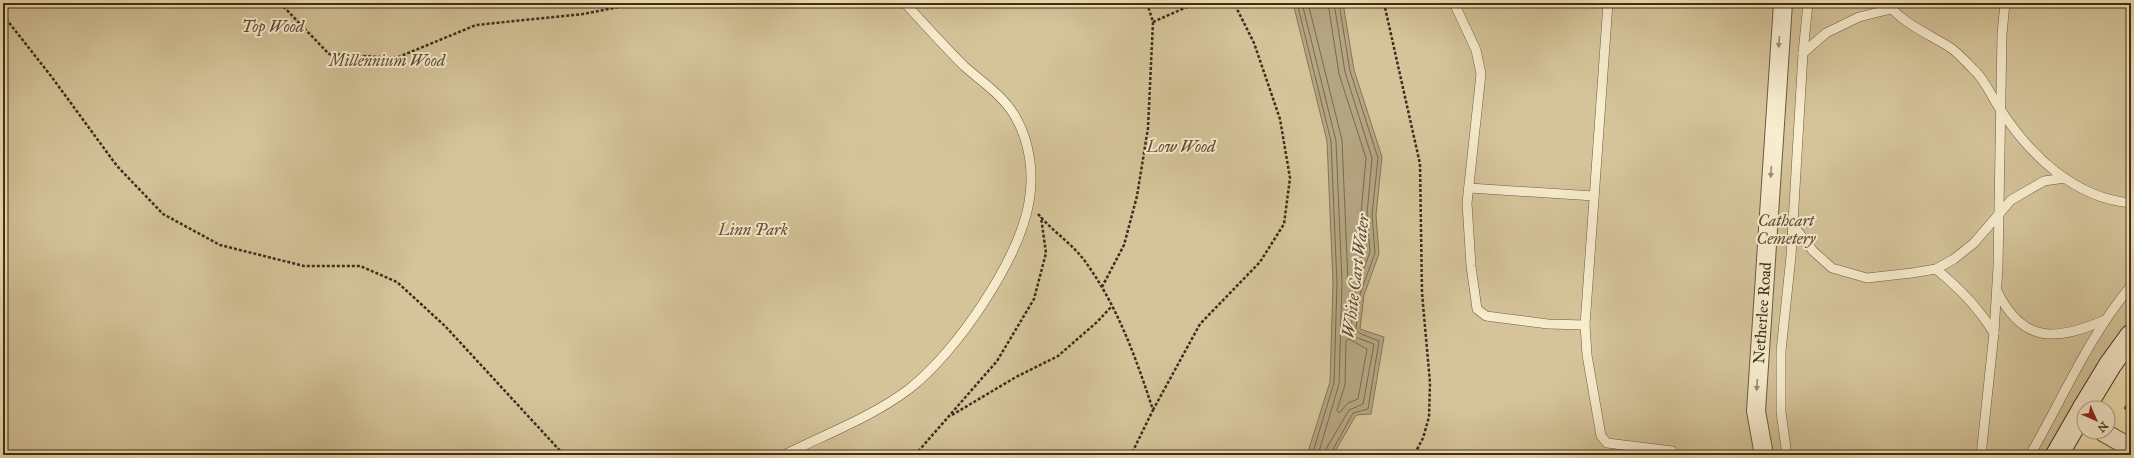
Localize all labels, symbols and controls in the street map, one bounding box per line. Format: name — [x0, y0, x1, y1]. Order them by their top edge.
park label: Top Wood — [242, 17, 306, 37]
one-way arrow — [1776, 36, 1783, 48]
park label: Millennium Wood — [327, 51, 447, 70]
park label: Low Wood — [1146, 137, 1217, 156]
one-way arrow — [1768, 166, 1775, 178]
park label: Cathcart Cemetery — [1757, 211, 1816, 248]
water label: White Cart Water — [1338, 212, 1374, 339]
park label: Linn Park — [717, 220, 788, 239]
street label: Netherlee Road — [1749, 261, 1775, 365]
one-way arrow — [1754, 379, 1761, 391]
north arrow — [2076, 400, 2116, 440]
text: N — [2094, 419, 2111, 435]

